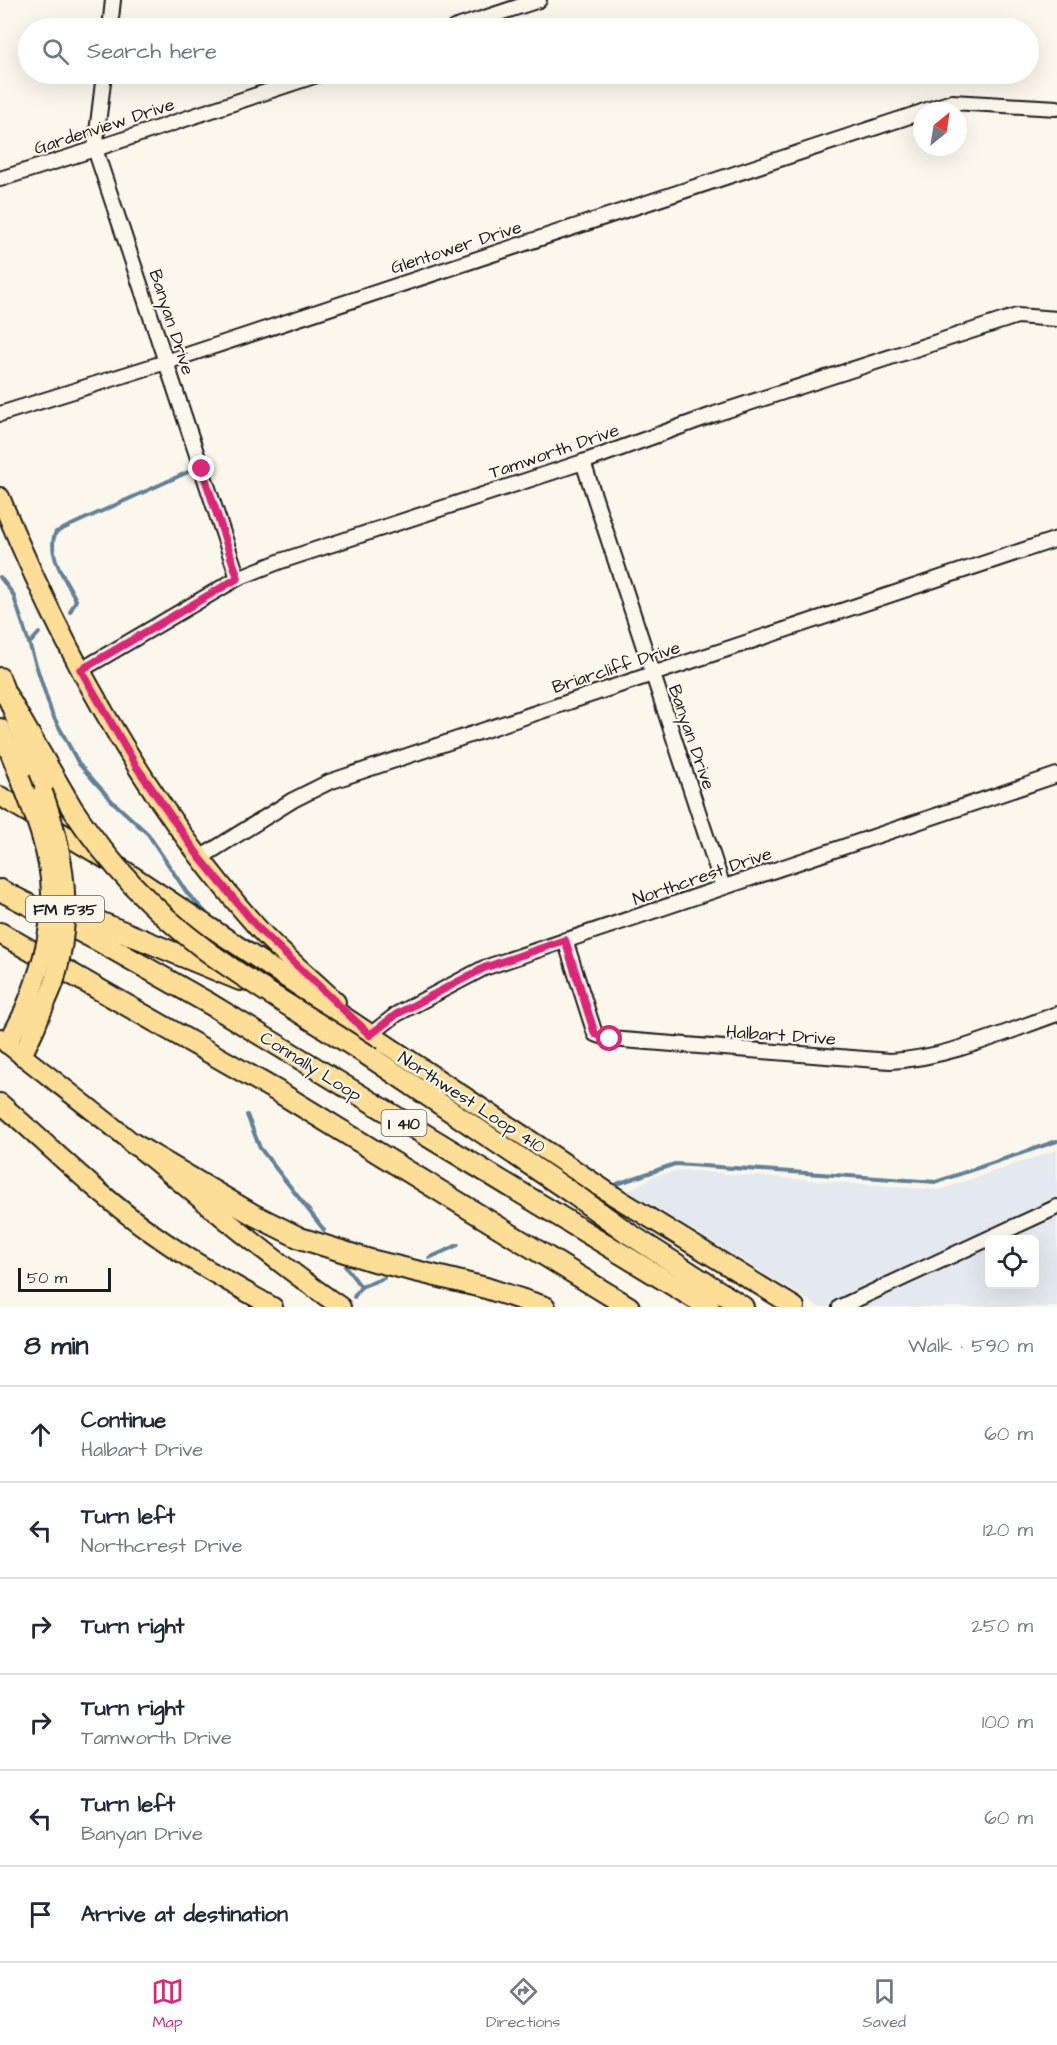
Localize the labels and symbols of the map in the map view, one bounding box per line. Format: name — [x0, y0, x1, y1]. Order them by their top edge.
street label: Gardenview Drive — [31, 92, 178, 161]
north arrow — [913, 102, 967, 156]
street label: Glentower Drive — [387, 214, 525, 280]
street label: Banyan Drive — [142, 266, 200, 379]
street label: Tamworth Drive — [486, 417, 623, 485]
route end — [188, 455, 214, 481]
street label: Briarcliff Drive — [549, 635, 684, 700]
street label: Banyan Drive — [661, 681, 721, 794]
street label: Northcrest Drive — [629, 841, 775, 912]
road number: FM 1535 — [26, 896, 104, 922]
street label: Halbart Drive — [725, 1019, 837, 1052]
street label: Connally Loop — [255, 1025, 366, 1108]
route start — [596, 1025, 622, 1051]
street label: Northwest Loop 410 — [393, 1045, 550, 1160]
road number: I 410 — [382, 1110, 426, 1136]
scale bar — [18, 1265, 111, 1292]

